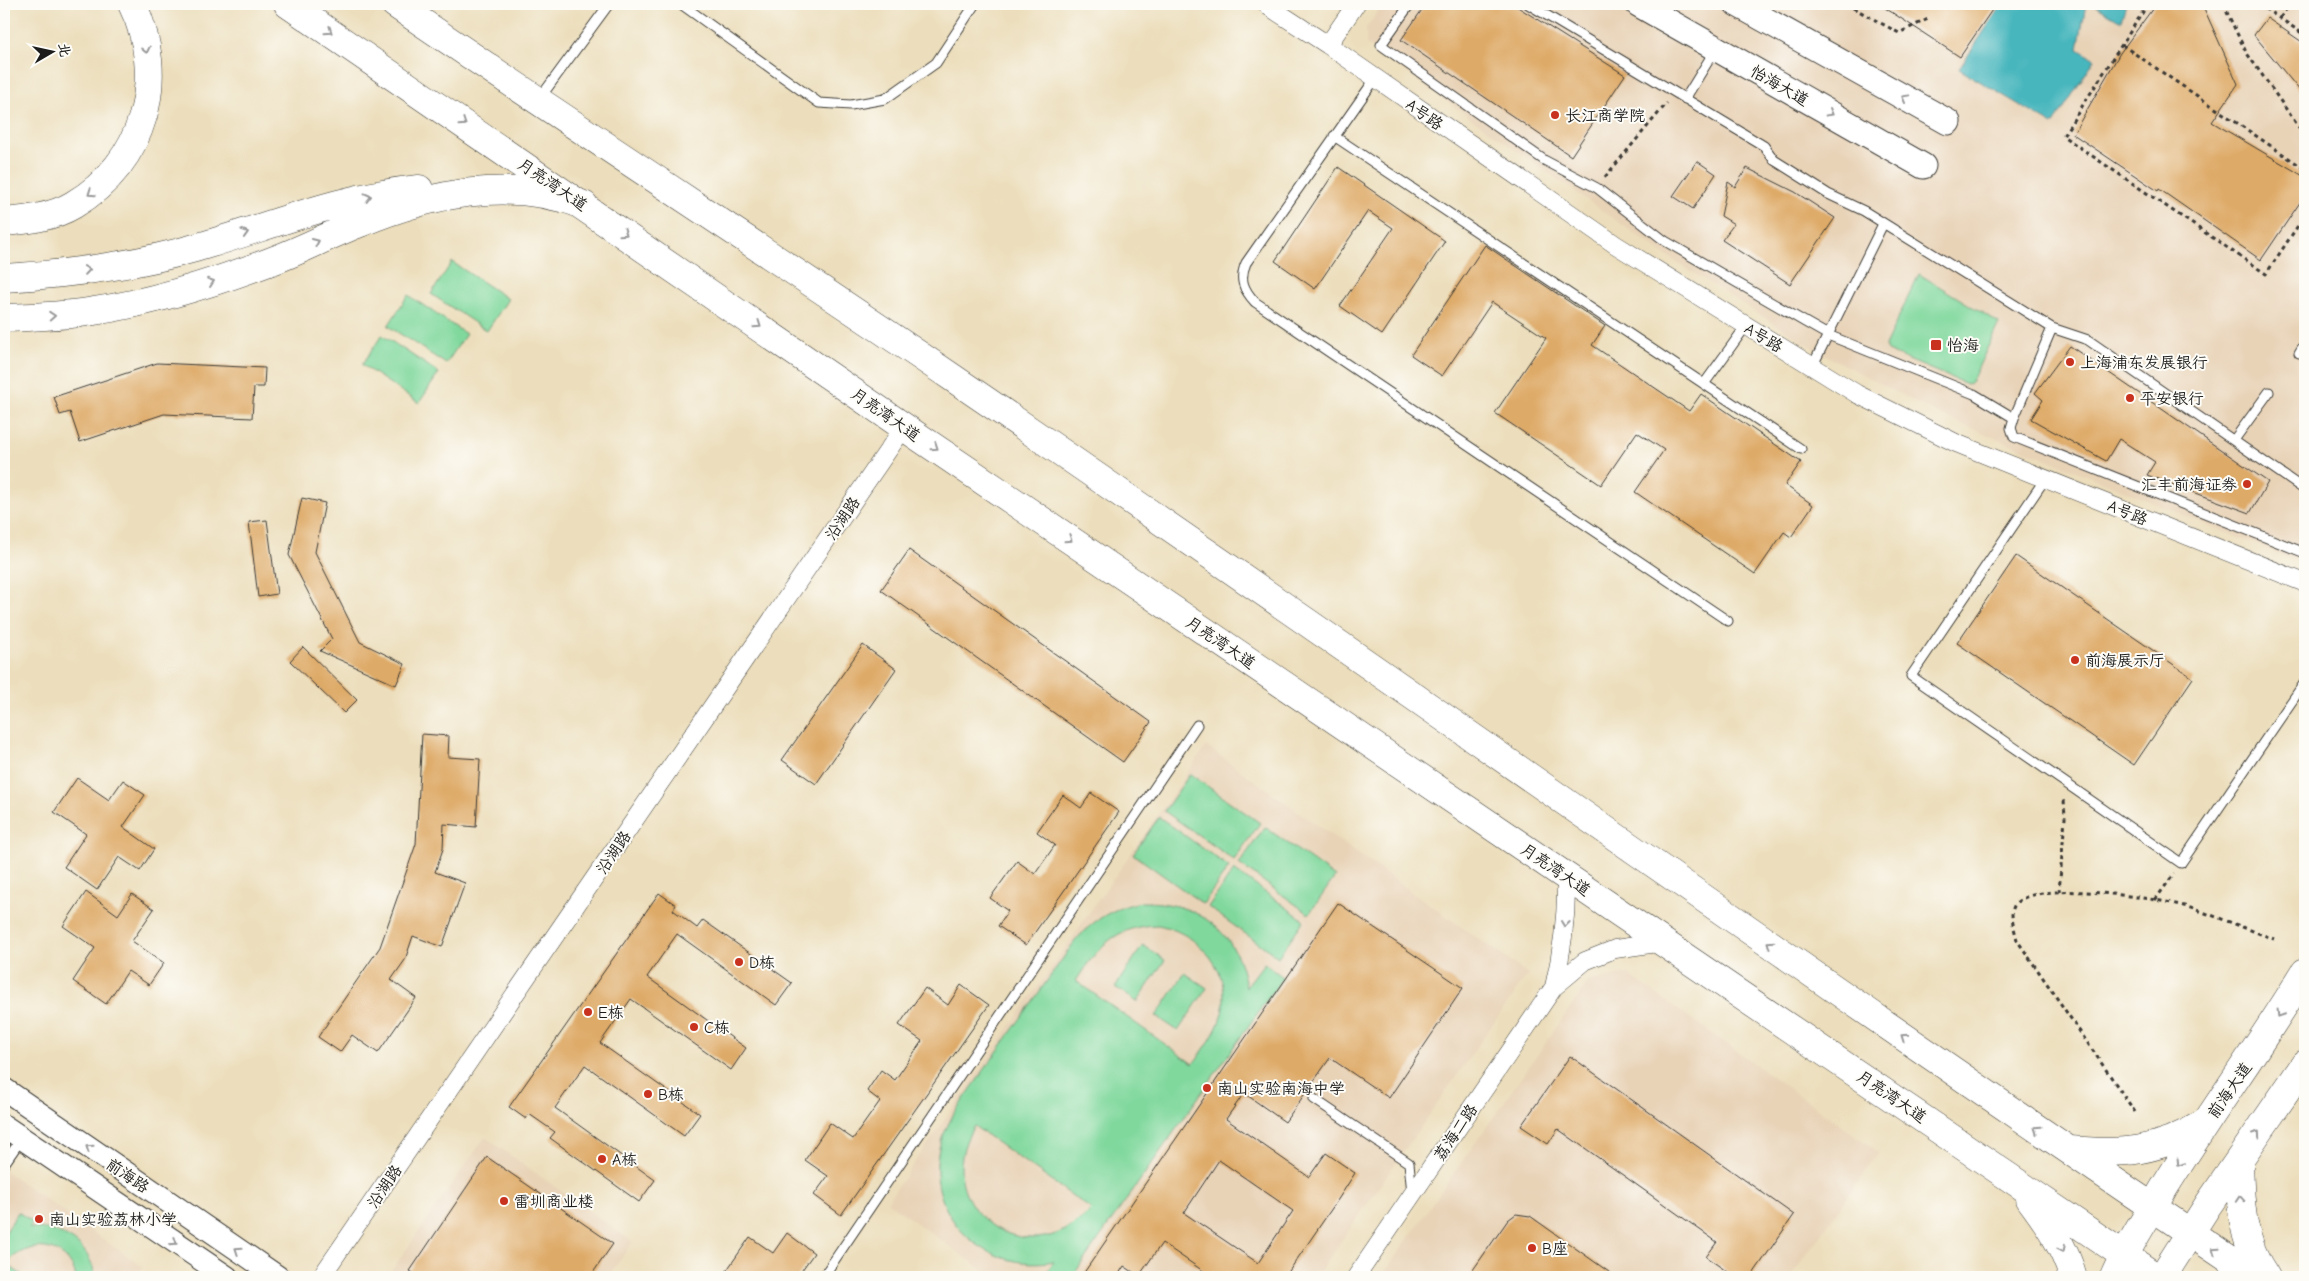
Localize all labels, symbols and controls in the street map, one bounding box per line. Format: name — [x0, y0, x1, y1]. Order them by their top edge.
one-way arrow — [323, 25, 332, 34]
north arrow — [28, 28, 78, 78]
text: 北 — [55, 42, 74, 58]
one-way arrow — [141, 45, 151, 54]
street label: 怡海大道 — [1747, 62, 1812, 110]
one-way arrow — [1902, 95, 1911, 105]
street label: A号路 — [1402, 96, 1447, 134]
place label: 长江商学院 — [1565, 107, 1645, 125]
one-way arrow — [1825, 107, 1834, 117]
marker: 长江商学院 — [1549, 109, 1561, 121]
one-way arrow — [457, 117, 467, 126]
street label: 月亮湾大道 — [514, 155, 591, 215]
one-way arrow — [87, 187, 96, 196]
one-way arrow — [364, 192, 373, 203]
one-way arrow — [618, 227, 628, 236]
one-way arrow — [240, 228, 249, 238]
one-way arrow — [311, 237, 320, 248]
one-way arrow — [83, 265, 91, 275]
one-way arrow — [206, 278, 215, 288]
one-way arrow — [49, 311, 57, 322]
one-way arrow — [752, 319, 761, 328]
street label: A号路 — [1741, 320, 1786, 356]
place label: 怡海 — [1947, 337, 1979, 355]
marker: 怡海 — [1929, 338, 1943, 352]
place label: 上海浦东发展银行 — [2080, 354, 2208, 372]
marker: 上海浦东发展银行 — [2064, 356, 2076, 368]
street label: 月亮湾大道 — [847, 384, 923, 445]
place label: 平安银行 — [2140, 390, 2204, 408]
marker: 平安银行 — [2124, 392, 2136, 404]
one-way arrow — [929, 441, 938, 451]
place label: 汇丰前海证券 — [2141, 476, 2237, 494]
marker: 汇丰前海证券 — [2241, 478, 2253, 490]
street label: 沿湖路 — [822, 494, 864, 543]
street label: A号路 — [2105, 497, 2150, 529]
one-way arrow — [1063, 533, 1073, 542]
street label: 月亮湾大道 — [1182, 613, 1259, 673]
place label: 前海展示厅 — [2085, 652, 2165, 670]
marker: 前海展示厅 — [2069, 654, 2081, 666]
street label: 沿湖路 — [593, 828, 635, 877]
street label: 月亮湾大道 — [1517, 840, 1594, 900]
one-way arrow — [1560, 921, 1571, 929]
one-way arrow — [1766, 941, 1776, 950]
place label: D栋 — [749, 954, 775, 972]
marker: D栋 — [733, 956, 745, 968]
place label: E栋 — [598, 1004, 624, 1022]
marker: E栋 — [582, 1006, 594, 1018]
one-way arrow — [2276, 1008, 2286, 1017]
place label: C栋 — [704, 1019, 730, 1037]
marker: C栋 — [688, 1021, 700, 1033]
one-way arrow — [1900, 1034, 1910, 1043]
street label: 前海大道 — [2204, 1059, 2256, 1122]
street label: 月亮湾大道 — [1853, 1067, 1930, 1127]
place label: 南山实验南海中学 — [1217, 1080, 1345, 1098]
marker: 南山实验南海中学 — [1201, 1082, 1213, 1094]
place label: B栋 — [658, 1086, 684, 1104]
marker: B栋 — [642, 1088, 654, 1100]
street label: 荔海二路 — [1430, 1101, 1481, 1164]
one-way arrow — [2033, 1126, 2043, 1135]
one-way arrow — [2251, 1130, 2260, 1140]
one-way arrow — [85, 1145, 95, 1154]
place label: A栋 — [612, 1151, 637, 1169]
marker: A栋 — [596, 1153, 608, 1165]
street label: 前海路 — [103, 1155, 152, 1197]
one-way arrow — [2176, 1158, 2186, 1167]
street label: 沿湖路 — [364, 1162, 406, 1211]
place label: 雷圳商业楼 — [514, 1193, 594, 1211]
marker: 雷圳商业楼 — [498, 1195, 510, 1207]
one-way arrow — [2235, 1195, 2246, 1203]
place label: 南山实验荔林小学 — [49, 1211, 177, 1229]
marker: 南山实验荔林小学 — [33, 1213, 45, 1225]
one-way arrow — [169, 1236, 178, 1245]
place label: B座 — [1542, 1240, 1568, 1258]
marker: B座 — [1526, 1242, 1538, 1254]
one-way arrow — [2056, 1244, 2067, 1253]
one-way arrow — [234, 1247, 244, 1256]
one-way arrow — [2212, 1247, 2221, 1256]

